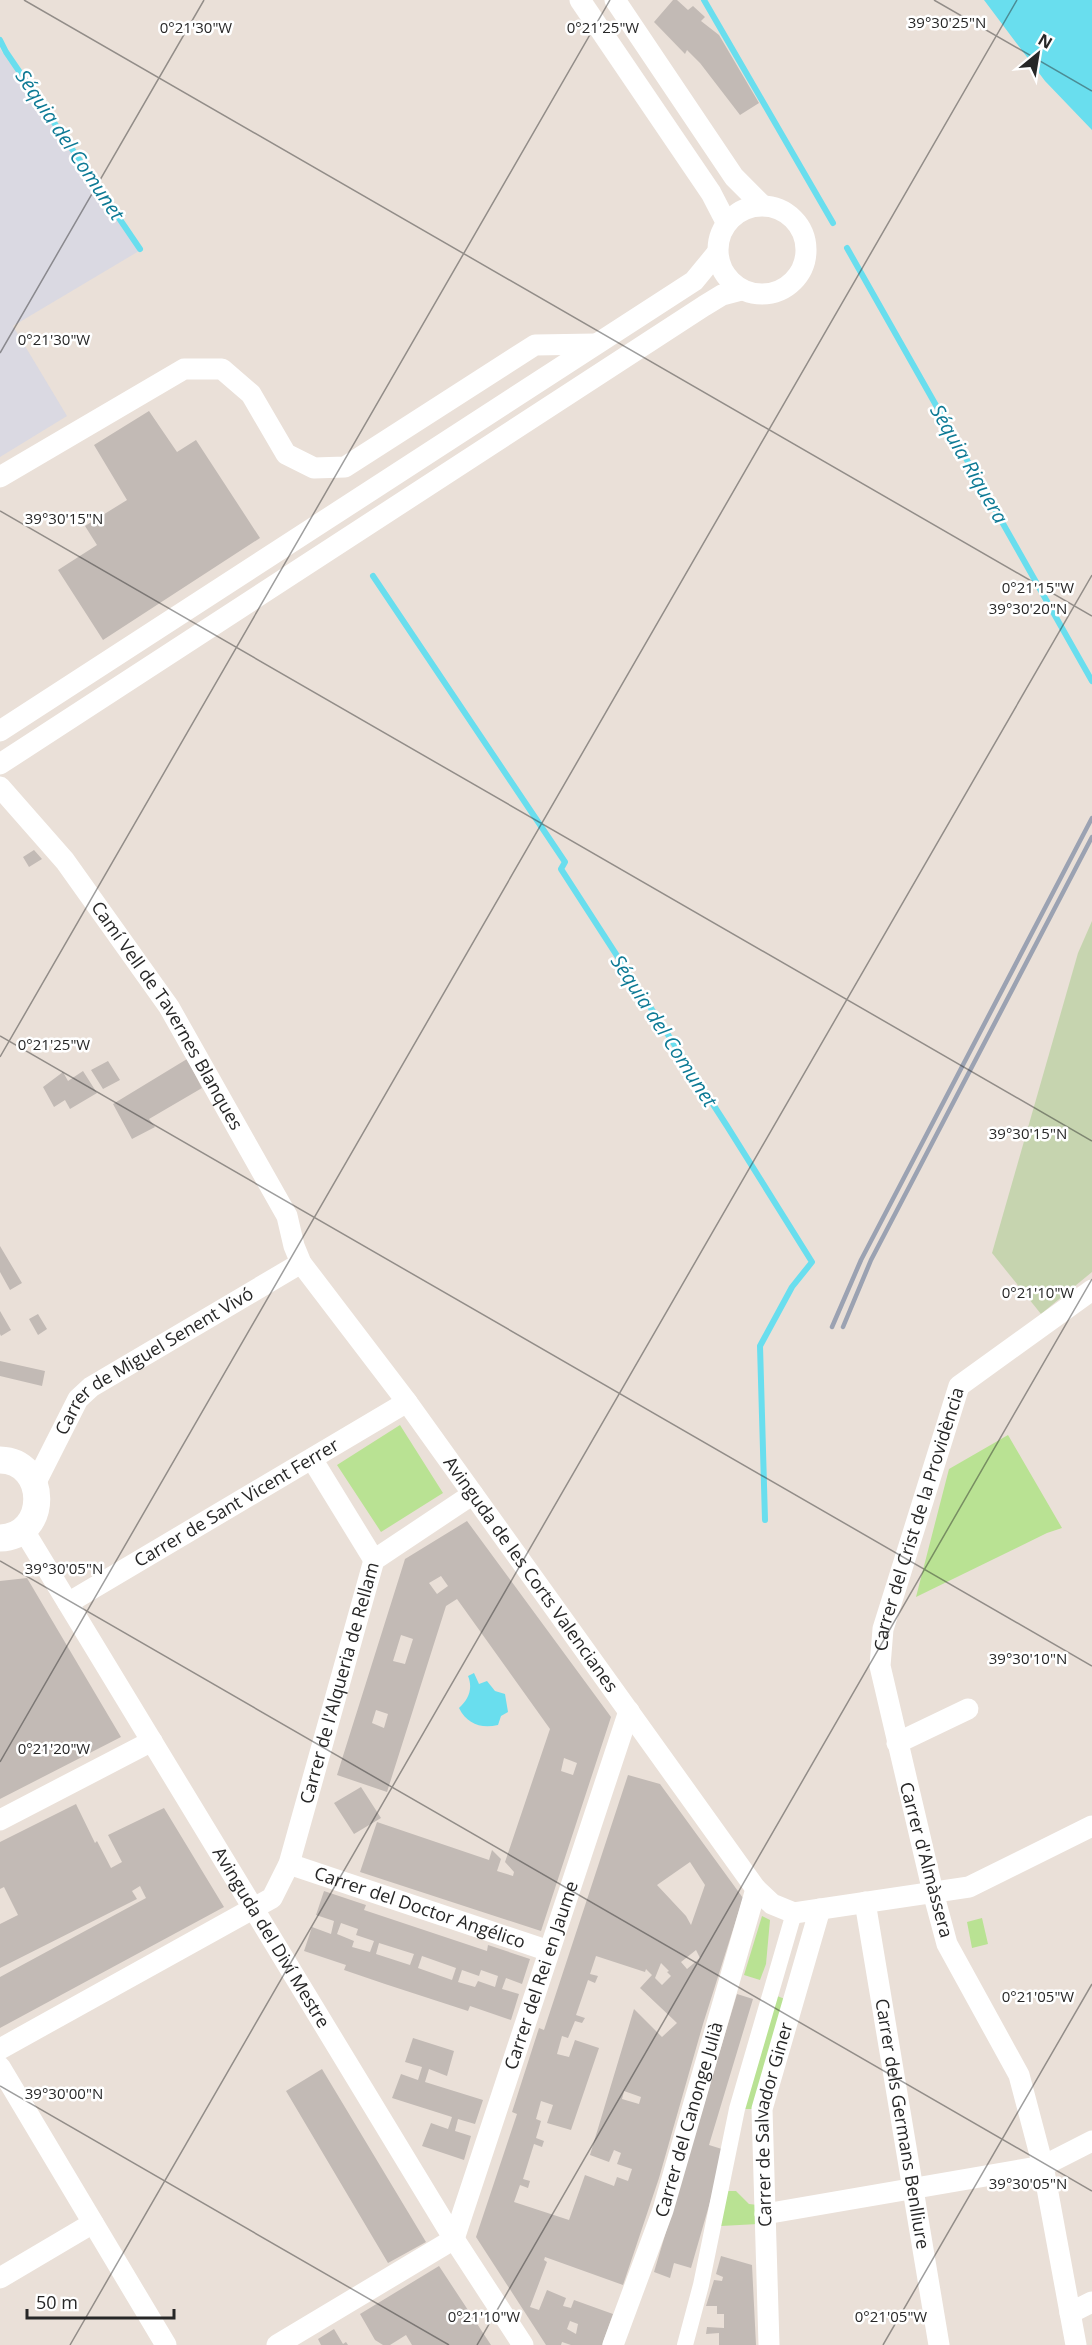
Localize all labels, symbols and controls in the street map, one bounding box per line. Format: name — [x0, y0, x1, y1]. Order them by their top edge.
text: 39°30'25"N — [908, 12, 986, 32]
text: 0°21'30"W — [160, 17, 232, 37]
text: 0°21'25"W — [567, 17, 639, 37]
north arrow — [1008, 24, 1068, 84]
text: N — [1034, 28, 1057, 54]
water label: Séquia del Comunet — [10, 64, 132, 227]
text: 0°21'30"W — [18, 329, 90, 349]
water label: Séquia Riquera — [924, 399, 1014, 528]
text: 39°30'15"N — [25, 508, 103, 528]
text: 0°21'15"W — [1002, 577, 1074, 597]
text: 39°30'20"N — [989, 598, 1067, 618]
street label: Camí Vell de Tavernes Blanques — [86, 896, 249, 1134]
water label: Séquia del Comunet — [605, 949, 725, 1113]
text: 0°21'25"W — [18, 1034, 90, 1054]
text: 39°30'15"N — [989, 1123, 1067, 1143]
street label: Carrer de Miguel Senent Vivó — [49, 1281, 257, 1439]
text: 0°21'10"W — [1002, 1282, 1074, 1302]
street label: Carrer del Crist de la Providència — [868, 1384, 969, 1652]
street label: Carrer de Sant Vicent Ferrer — [129, 1432, 343, 1572]
street label: Avinguda de les Corts Valencianes — [439, 1451, 624, 1697]
text: 39°30'05"N — [25, 1558, 103, 1578]
street label: Carrer de l'Alqueria de Rellam — [293, 1559, 384, 1806]
text: 39°30'10"N — [989, 1648, 1067, 1668]
text: 0°21'20"W — [18, 1738, 90, 1758]
street label: Carrer d'Almàssera — [895, 1779, 959, 1940]
street label: Avinguda del Diví Mestre — [208, 1842, 336, 2032]
street label: Carrer del Doctor Angélico — [311, 1860, 529, 1953]
street label: Carrer del Rei en Jaume — [498, 1878, 583, 2073]
text: 0°21'05"W — [1002, 1986, 1074, 2006]
street label: Carrer dels Germans Benlliure — [870, 1997, 936, 2251]
street label: Carrer del Canonge Julià — [648, 2019, 728, 2221]
street label: Carrer de Salvador Giner — [749, 2019, 798, 2227]
text: 39°30'00"N — [25, 2083, 103, 2103]
text: 39°30'05"N — [989, 2173, 1067, 2193]
scale bar — [27, 2282, 174, 2320]
text: 50 m — [36, 2290, 78, 2314]
text: 0°21'10"W — [448, 2306, 520, 2326]
text: 0°21'05"W — [855, 2306, 927, 2326]

